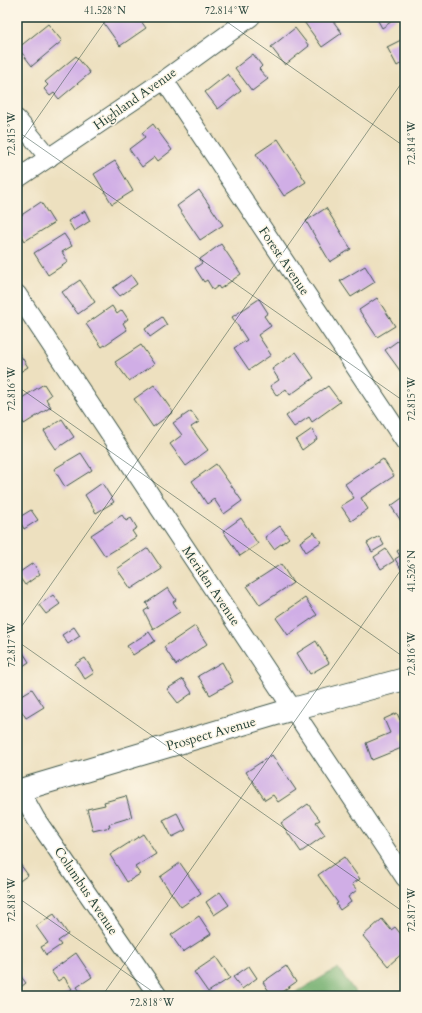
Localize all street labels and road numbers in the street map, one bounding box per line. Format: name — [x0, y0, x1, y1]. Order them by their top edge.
street label: Highland Avenue — [90, 64, 180, 134]
street label: Forest Avenue — [254, 223, 314, 299]
street label: Meriden Avenue — [178, 543, 244, 629]
street label: Prospect Avenue — [164, 713, 258, 755]
street label: Columbus Avenue — [50, 843, 122, 939]

